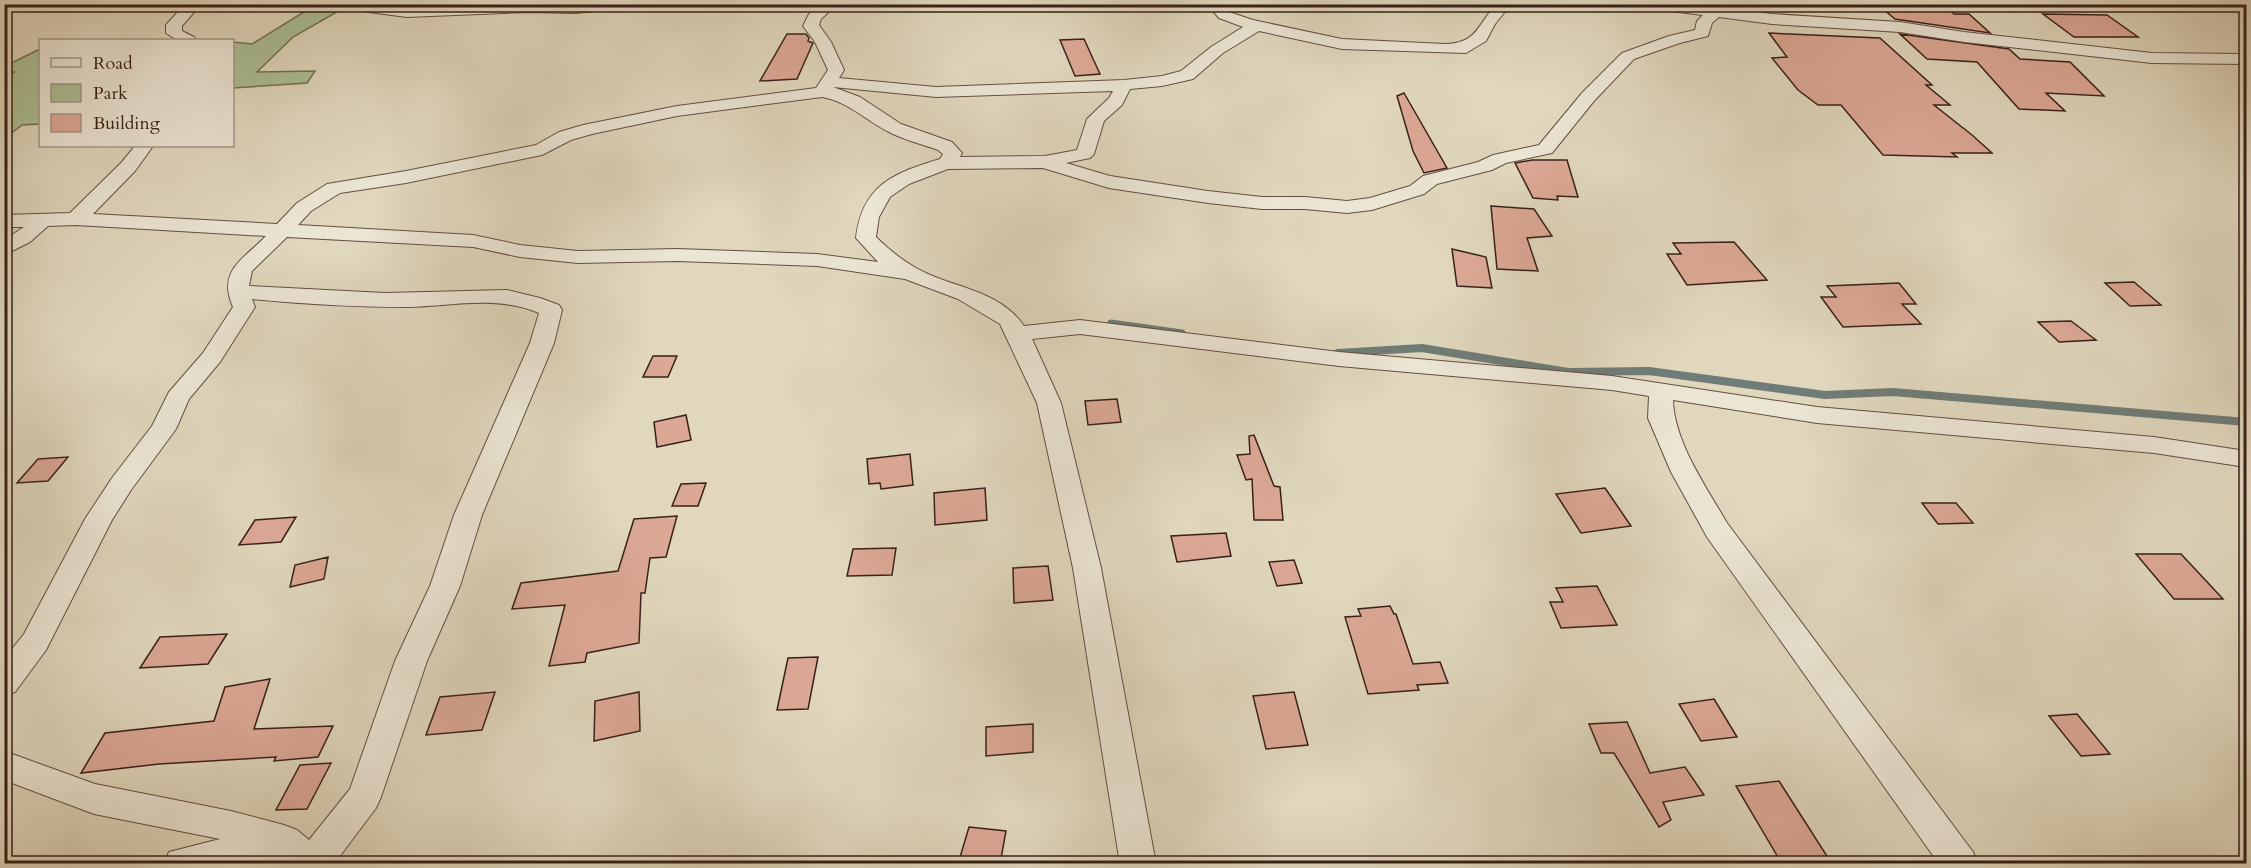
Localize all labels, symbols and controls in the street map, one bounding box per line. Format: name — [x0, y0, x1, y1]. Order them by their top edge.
legend — [39, 39, 234, 147]
text: Road — [93, 51, 133, 76]
text: Park — [93, 81, 128, 106]
text: Building — [93, 111, 161, 136]

